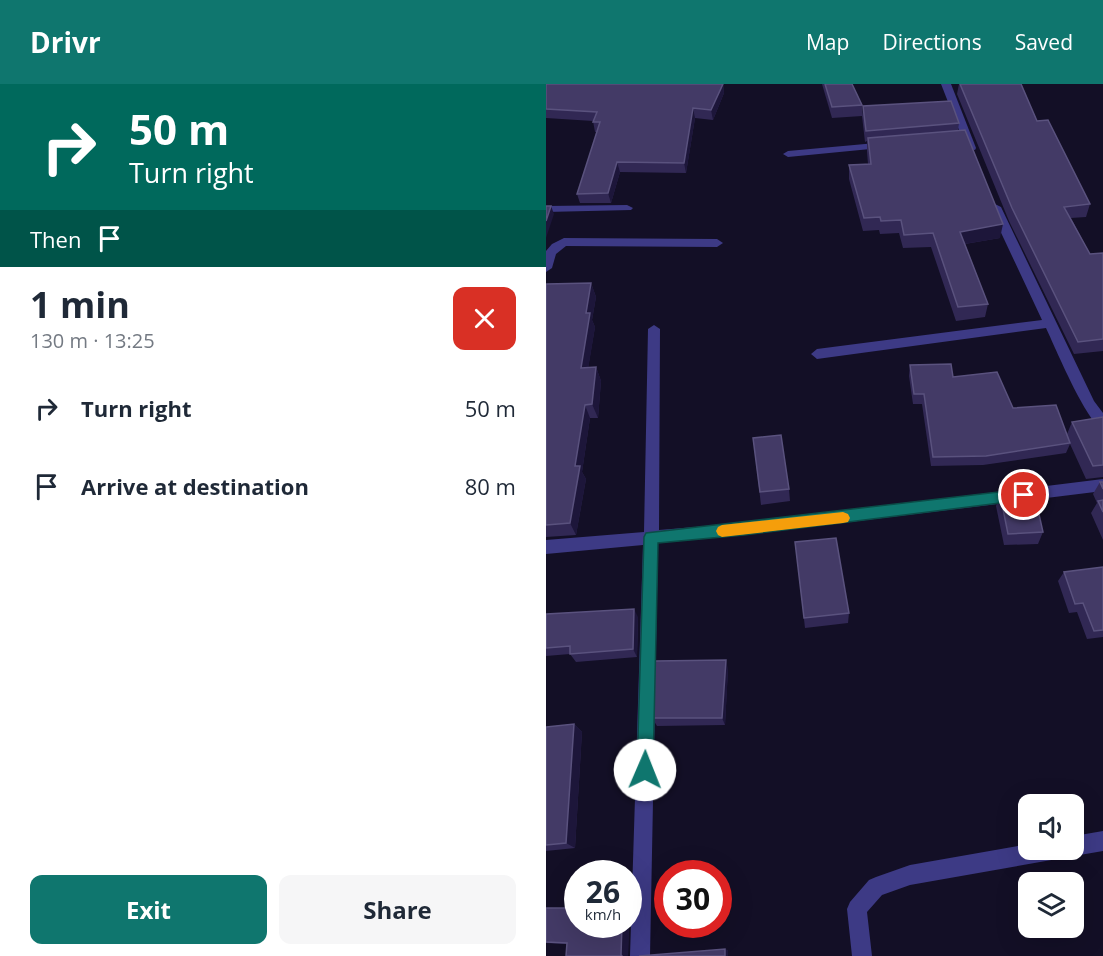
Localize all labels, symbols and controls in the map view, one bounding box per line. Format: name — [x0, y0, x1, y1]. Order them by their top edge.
text: Drivr — [30, 23, 101, 61]
text: Map — [806, 28, 849, 56]
text: Directions — [882, 28, 982, 56]
text: Saved — [1015, 28, 1073, 56]
text: 50 m — [129, 100, 229, 157]
icon: right — [30, 108, 108, 186]
text: Turn right — [129, 154, 254, 191]
icon: arrive — [93, 222, 126, 255]
text: Then — [30, 224, 81, 254]
text: 1 min — [30, 280, 130, 329]
button: close — [453, 287, 516, 350]
text: 130 m · 13:25 — [30, 327, 155, 354]
icon: right — [30, 392, 63, 425]
text: Turn right — [81, 393, 192, 423]
text: 50 m — [465, 393, 516, 423]
pin — [998, 469, 1049, 520]
icon: arrive — [30, 470, 63, 503]
text: Arrive at destination — [81, 471, 309, 501]
text: 80 m — [465, 471, 516, 501]
icon: arrive — [1007, 478, 1040, 511]
position arrow — [613, 738, 677, 802]
map controls — [1018, 794, 1084, 938]
button: sound — [1018, 794, 1084, 860]
speed limit sign: 30 — [654, 860, 732, 938]
text: 26 — [586, 871, 620, 912]
button: layers — [1018, 872, 1084, 938]
button: Exit — [30, 875, 267, 944]
button: Share — [279, 875, 516, 944]
text: km/h — [585, 904, 621, 924]

